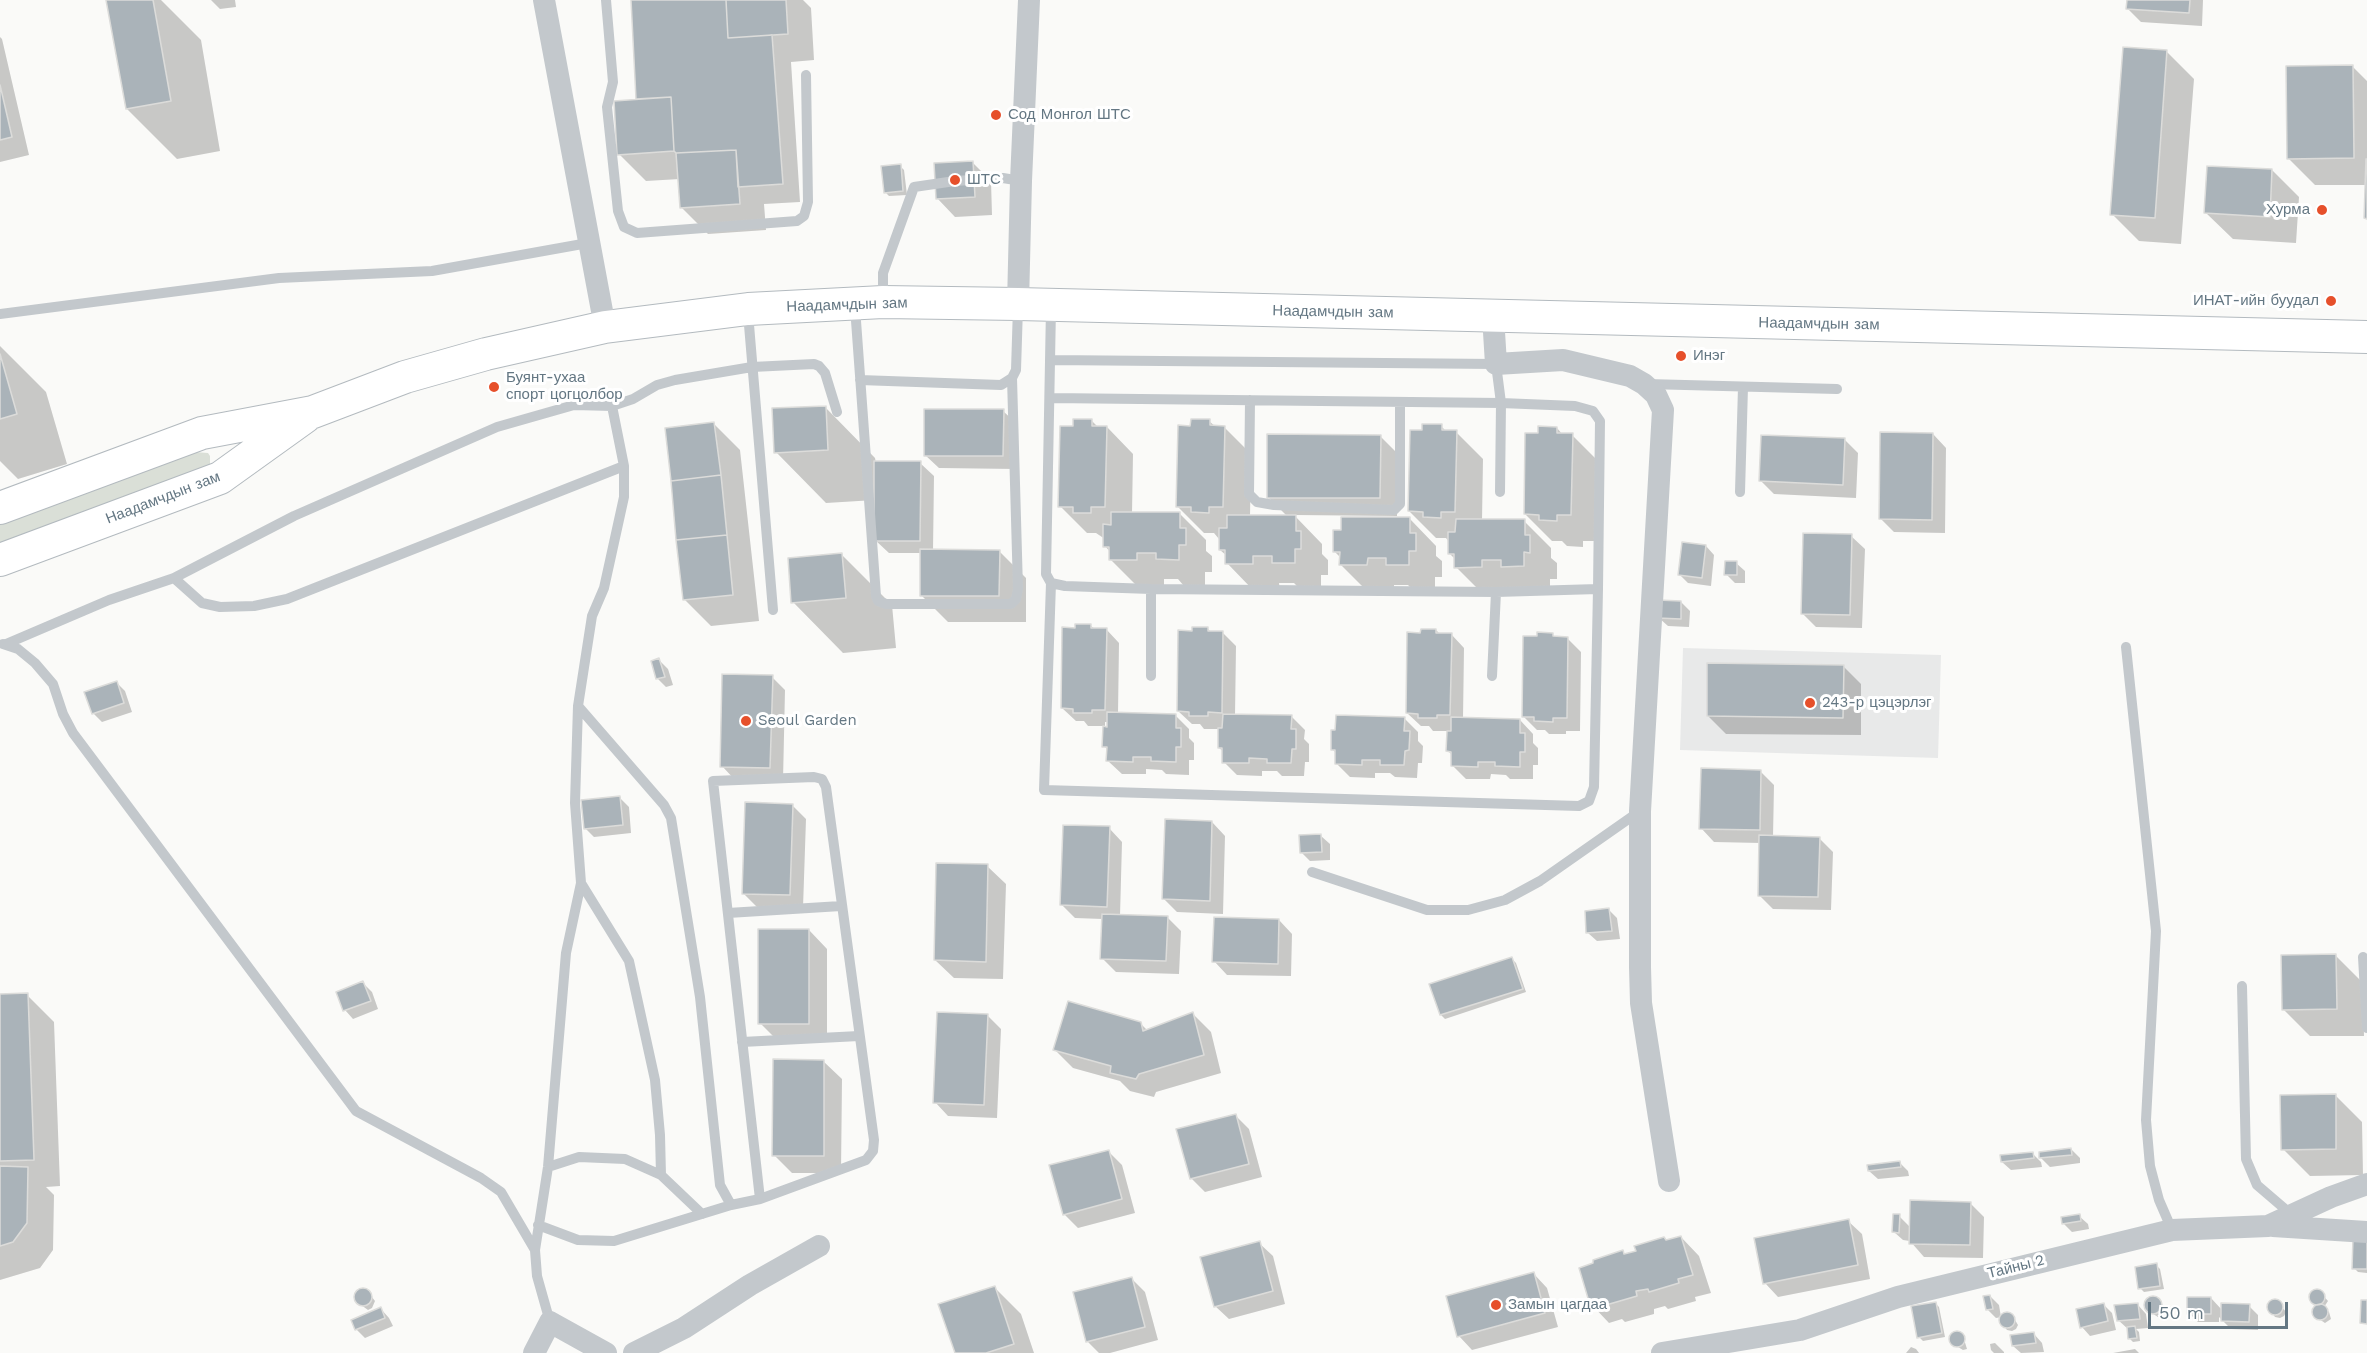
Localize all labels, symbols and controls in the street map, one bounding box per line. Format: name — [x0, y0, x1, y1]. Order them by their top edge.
place label: Сод Монгол ШТС — [1008, 106, 1131, 124]
marker: Сод Монгол ШТС — [989, 108, 1003, 122]
place label: ШТС — [967, 171, 1001, 189]
marker: ШТС — [948, 173, 962, 187]
place label: Хурма — [2266, 201, 2310, 219]
marker: Хурма — [2315, 203, 2329, 217]
place label: ИНАТ-ийн буудал — [2193, 292, 2319, 310]
street label: Наадамчдын зам — [786, 294, 908, 316]
marker: ИНАТ-ийн буудал — [2324, 294, 2338, 308]
street label: Наадамчдын зам — [1272, 302, 1394, 322]
street label: Наадамчдын зам — [1758, 314, 1880, 334]
place label: Инэг — [1693, 347, 1725, 365]
marker: Инэг — [1674, 349, 1688, 363]
place label: Буянт-ухаа спорт цогцолбор — [506, 369, 623, 404]
marker: Буянт-ухаа спорт цогцолбор — [487, 380, 501, 394]
street label: Наадамчдын зам — [103, 468, 223, 528]
place label: 243-р цэцэрлэг — [1822, 694, 1932, 712]
marker: 243-р цэцэрлэг — [1803, 696, 1817, 710]
place label: Seoul Garden — [758, 712, 857, 730]
marker: Seoul Garden — [739, 714, 753, 728]
street label: Тайны 2 — [1986, 1251, 2046, 1283]
scale bar — [2151, 1290, 2290, 1328]
place label: Замын цагдаа — [1508, 1296, 1607, 1314]
marker: Замын цагдаа — [1489, 1298, 1503, 1312]
text: 50 m — [2159, 1302, 2204, 1323]

